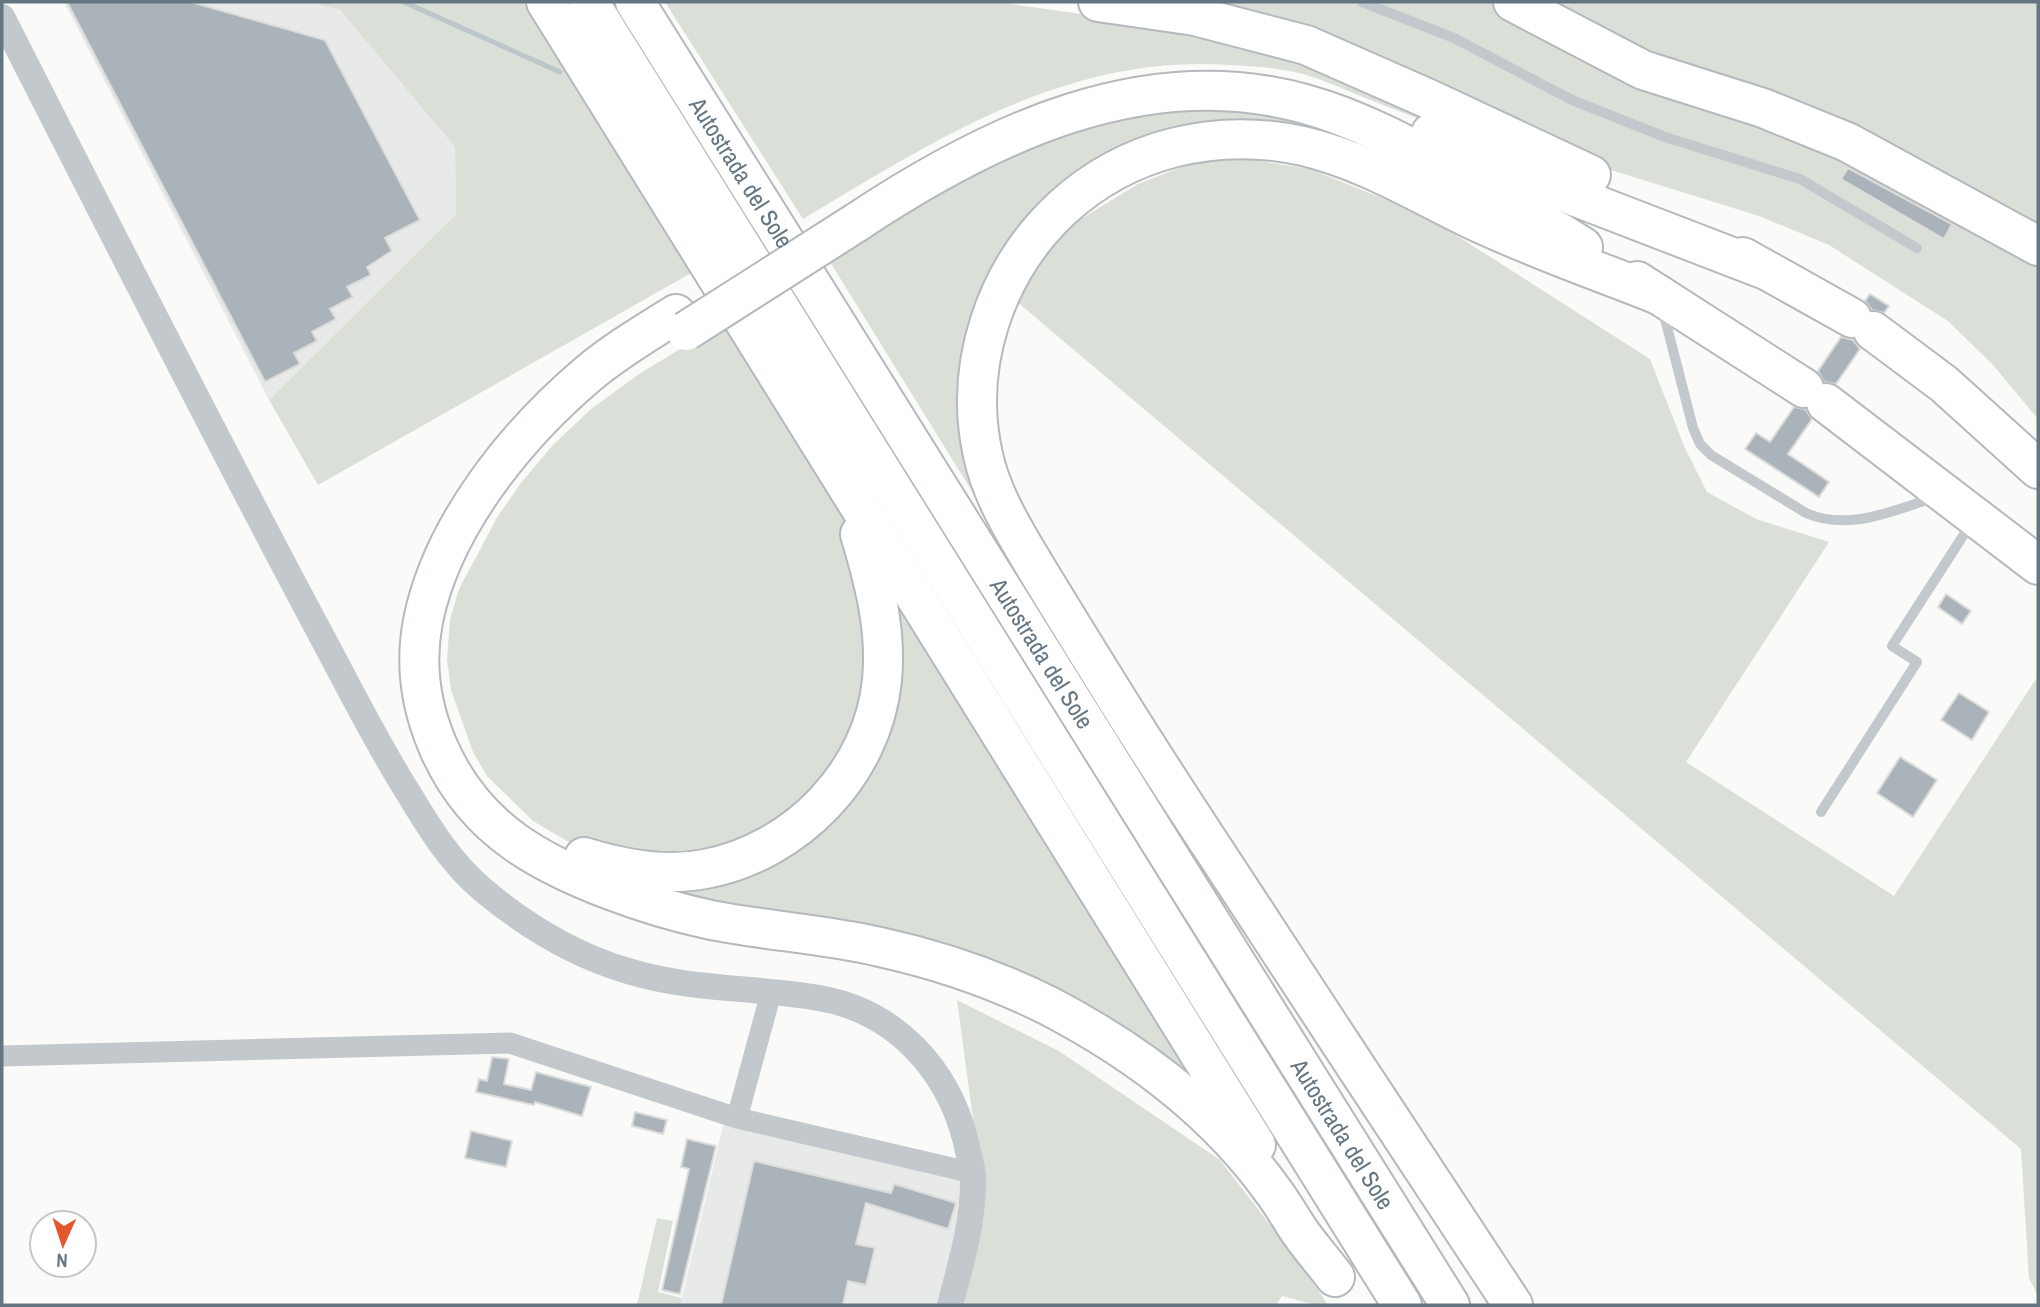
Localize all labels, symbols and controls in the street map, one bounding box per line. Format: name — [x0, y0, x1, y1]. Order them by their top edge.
street label: Autostrada del Sole — [682, 90, 801, 254]
street label: Autostrada del Sole — [983, 571, 1101, 734]
street label: Autostrada del Sole — [1283, 1052, 1402, 1215]
north arrow — [28, 1209, 98, 1279]
text: N — [56, 1248, 68, 1274]

